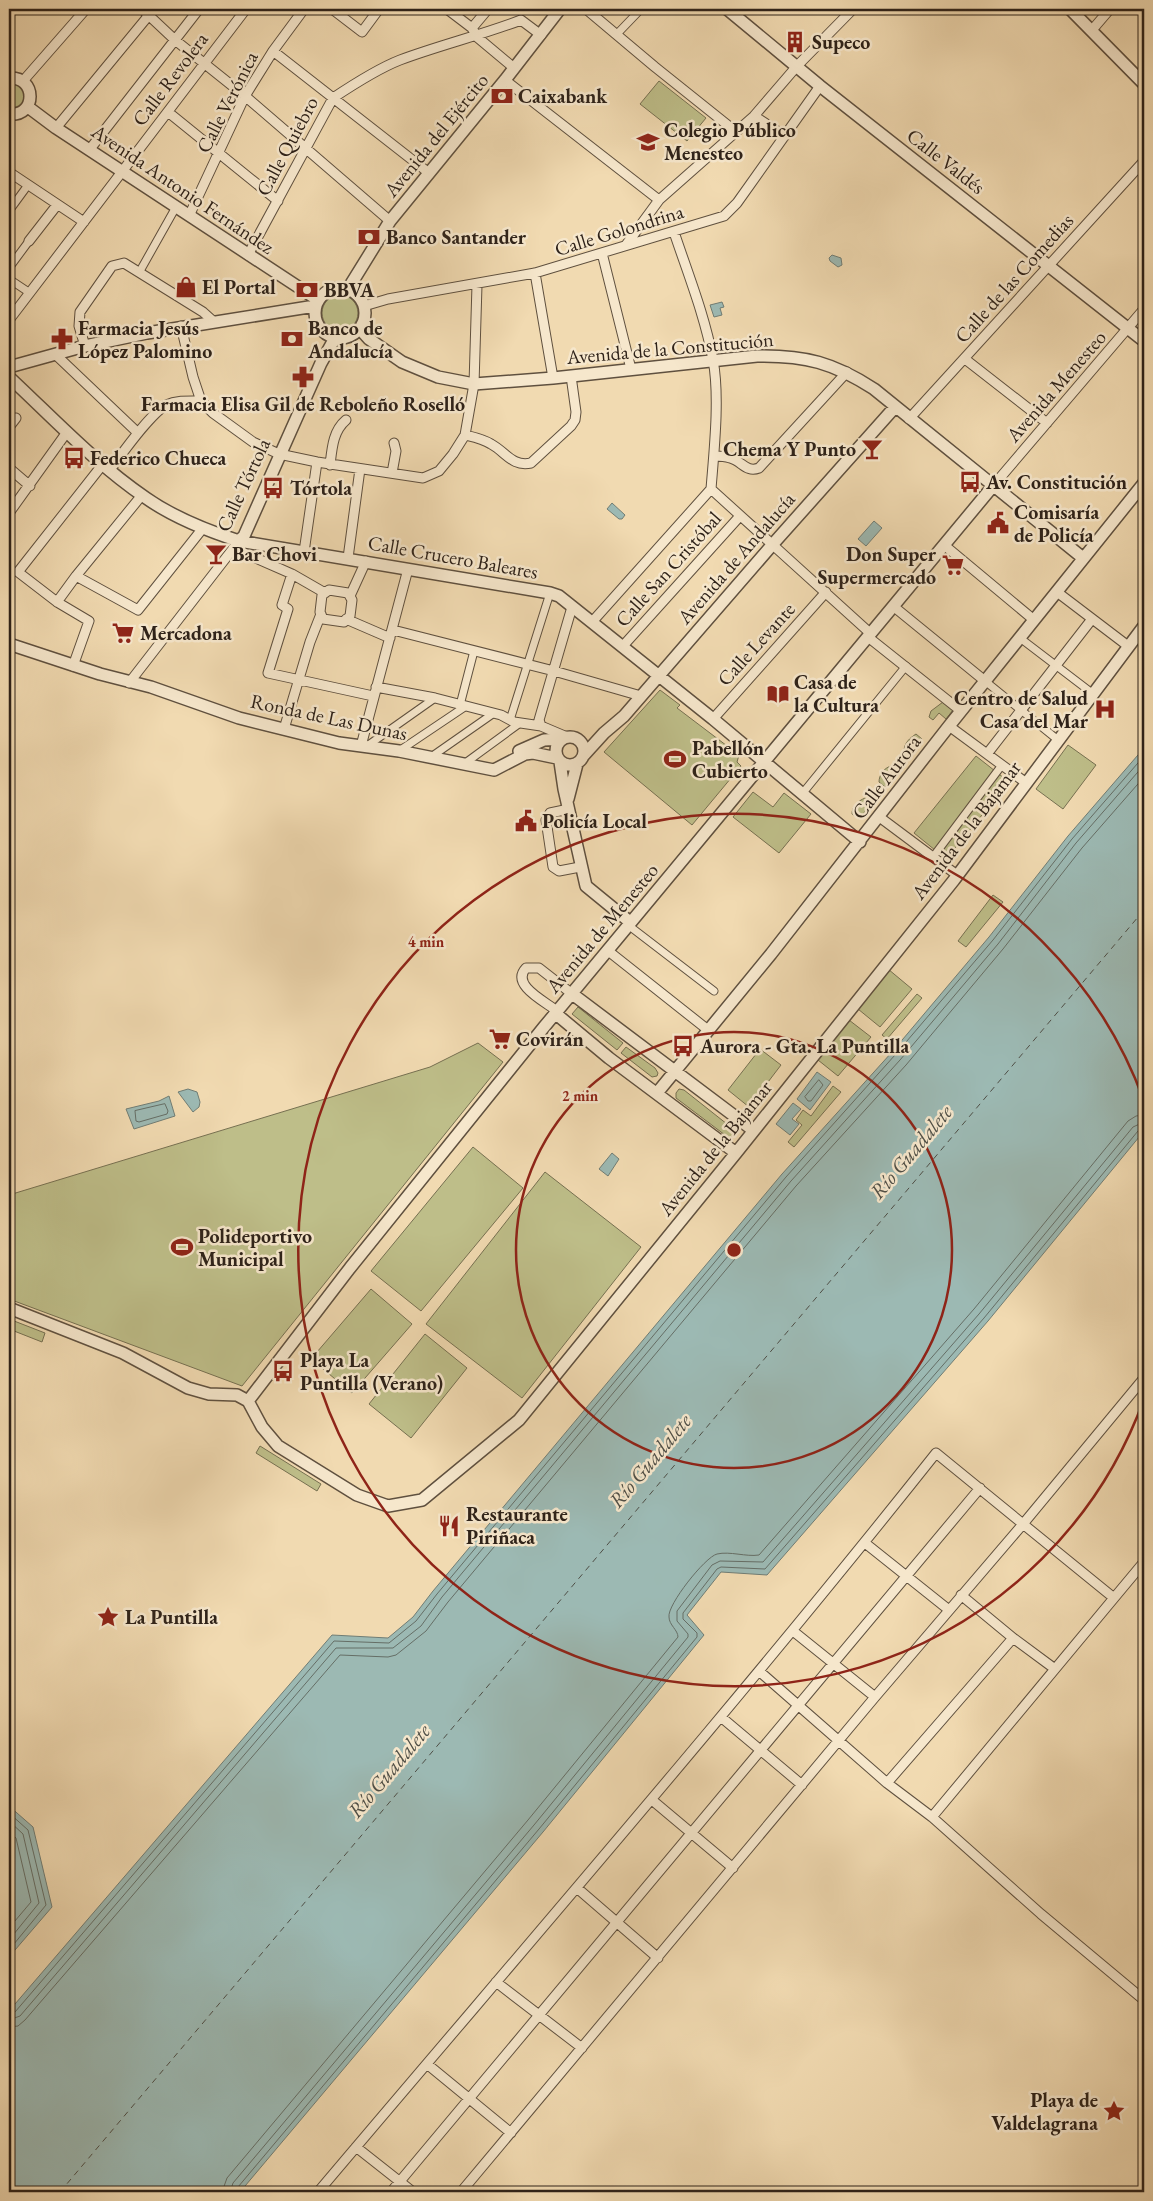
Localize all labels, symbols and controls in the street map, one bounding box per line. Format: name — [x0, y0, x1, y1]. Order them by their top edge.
street label: Calle Revolera — [126, 27, 214, 131]
building icon: Supeco — [782, 29, 808, 55]
place label: Supeco — [812, 29, 870, 55]
street label: Calle Verónica — [190, 47, 264, 157]
street label: Avenida del Ejército — [377, 68, 494, 203]
bank icon: Caixabank — [489, 83, 515, 109]
place label: Caixabank — [518, 83, 608, 109]
street label: Calle Quiebro — [250, 92, 324, 200]
place label: Colegio Público Menesteo — [664, 117, 796, 166]
street label: Avenida Antonio Fernández — [86, 118, 280, 260]
street label: Calle Valdés — [902, 122, 990, 200]
school or university icon: Colegio Público Menesteo — [635, 129, 661, 155]
street label: Calle Golondrina — [551, 198, 687, 262]
street label: Calle de las Comedias — [949, 208, 1079, 348]
bank icon: Banco Santander — [356, 224, 382, 250]
place label: Banco Santander — [386, 224, 527, 250]
shop icon: El Portal — [173, 274, 199, 300]
place label: El Portal — [202, 274, 276, 300]
bank icon: BBVA — [294, 277, 320, 303]
place label: BBVA — [324, 277, 375, 303]
place label: Farmacia Jesús López Palomino — [78, 315, 212, 364]
place label: Banco de Andalucía — [307, 315, 393, 364]
street label: Avenida Menesteo — [1000, 325, 1112, 448]
pharmacy icon: Farmacia Jesús López Palomino — [49, 326, 75, 352]
bank icon: Banco de Andalucía — [279, 326, 305, 352]
street label: Avenida de la Constitución — [565, 326, 775, 370]
pharmacy icon: Farmacia Elisa Gil de Reboleño Roselló — [290, 364, 316, 390]
place label: Farmacia Elisa Gil de Reboleño Roselló — [141, 391, 465, 417]
street label: Calle Tórtola — [210, 434, 276, 536]
place label: Chema Y Punto — [723, 436, 856, 462]
bar icon: Chema Y Punto — [859, 436, 885, 462]
bus stop icon: Federico Chueca — [61, 445, 87, 471]
place label: Federico Chueca — [90, 445, 226, 471]
bus stop icon: Av. Constitución — [957, 469, 983, 495]
place label: Av. Constitución — [985, 469, 1127, 495]
bus stop icon: Tórtola — [260, 475, 286, 501]
place label: Tórtola — [290, 475, 352, 501]
street label: Avenida de Andalucía — [671, 486, 801, 630]
place label: Comisaría de Policía — [1014, 499, 1099, 548]
street label: Calle San Cristóbal — [609, 506, 727, 632]
public building icon: Comisaría de Policía — [985, 510, 1011, 536]
street label: Calle Crucero Baleares — [366, 529, 540, 585]
bar icon: Bar Chovi — [203, 541, 229, 567]
place label: Bar Chovi — [232, 541, 317, 567]
place label: Don Super Supermercado — [817, 541, 937, 590]
supermarket icon: Don Super Supermercado — [940, 552, 966, 578]
street label: Calle Levante — [711, 596, 801, 691]
supermarket icon: Mercadona — [110, 620, 136, 646]
place label: Mercadona — [140, 620, 232, 646]
place label: Casa de la Cultura — [794, 669, 879, 718]
library icon: Casa de la Cultura — [765, 681, 791, 707]
place label: Centro de Salud Casa del Mar — [954, 685, 1089, 734]
street label: Ronda de Las Dunas — [248, 688, 410, 746]
hospital icon: Centro de Salud Casa del Mar — [1092, 696, 1118, 722]
street label: Calle Aurora — [846, 730, 926, 824]
place label: Pabellón Cubierto — [692, 735, 768, 784]
sports icon: Pabellón Cubierto — [662, 746, 688, 772]
street label: Avenida de la Bajamar — [905, 755, 1027, 905]
public building icon: Policía Local — [513, 808, 539, 834]
place label: Policía Local — [542, 808, 647, 834]
street label: Avenida de Menesteo — [539, 858, 664, 999]
text: 4 min — [408, 932, 445, 951]
supermarket icon: Covirán — [487, 1026, 513, 1052]
place label: Covirán — [516, 1026, 584, 1052]
bus stop icon: Aurora - Gta. La Puntilla — [670, 1033, 696, 1059]
place label: Aurora - Gta. La Puntilla — [699, 1033, 910, 1059]
street label: Avenida de la Bajamar — [652, 1075, 778, 1222]
text: 2 min — [562, 1086, 599, 1105]
water label: Río Guadalete — [863, 1098, 958, 1204]
place label: Polideportivo Municipal — [198, 1223, 312, 1272]
sports icon: Polideportivo Municipal — [169, 1234, 195, 1260]
centre of rings — [725, 1241, 743, 1259]
place label: Playa La Puntilla (Verano) — [300, 1347, 443, 1396]
bus stop icon: Playa La Puntilla (Verano) — [270, 1358, 296, 1384]
water label: Río Guadalete — [602, 1407, 697, 1513]
place label: Restaurante Piriñaca — [466, 1501, 568, 1550]
restaurant icon: Restaurante Piriñaca — [436, 1513, 462, 1539]
place icon: La Puntilla — [95, 1604, 121, 1630]
place label: La Puntilla — [125, 1604, 218, 1630]
water label: Río Guadalete — [341, 1717, 436, 1823]
place label: Playa de Valdelagrana — [991, 2087, 1098, 2136]
place icon: Playa de Valdelagrana — [1101, 2098, 1127, 2124]

